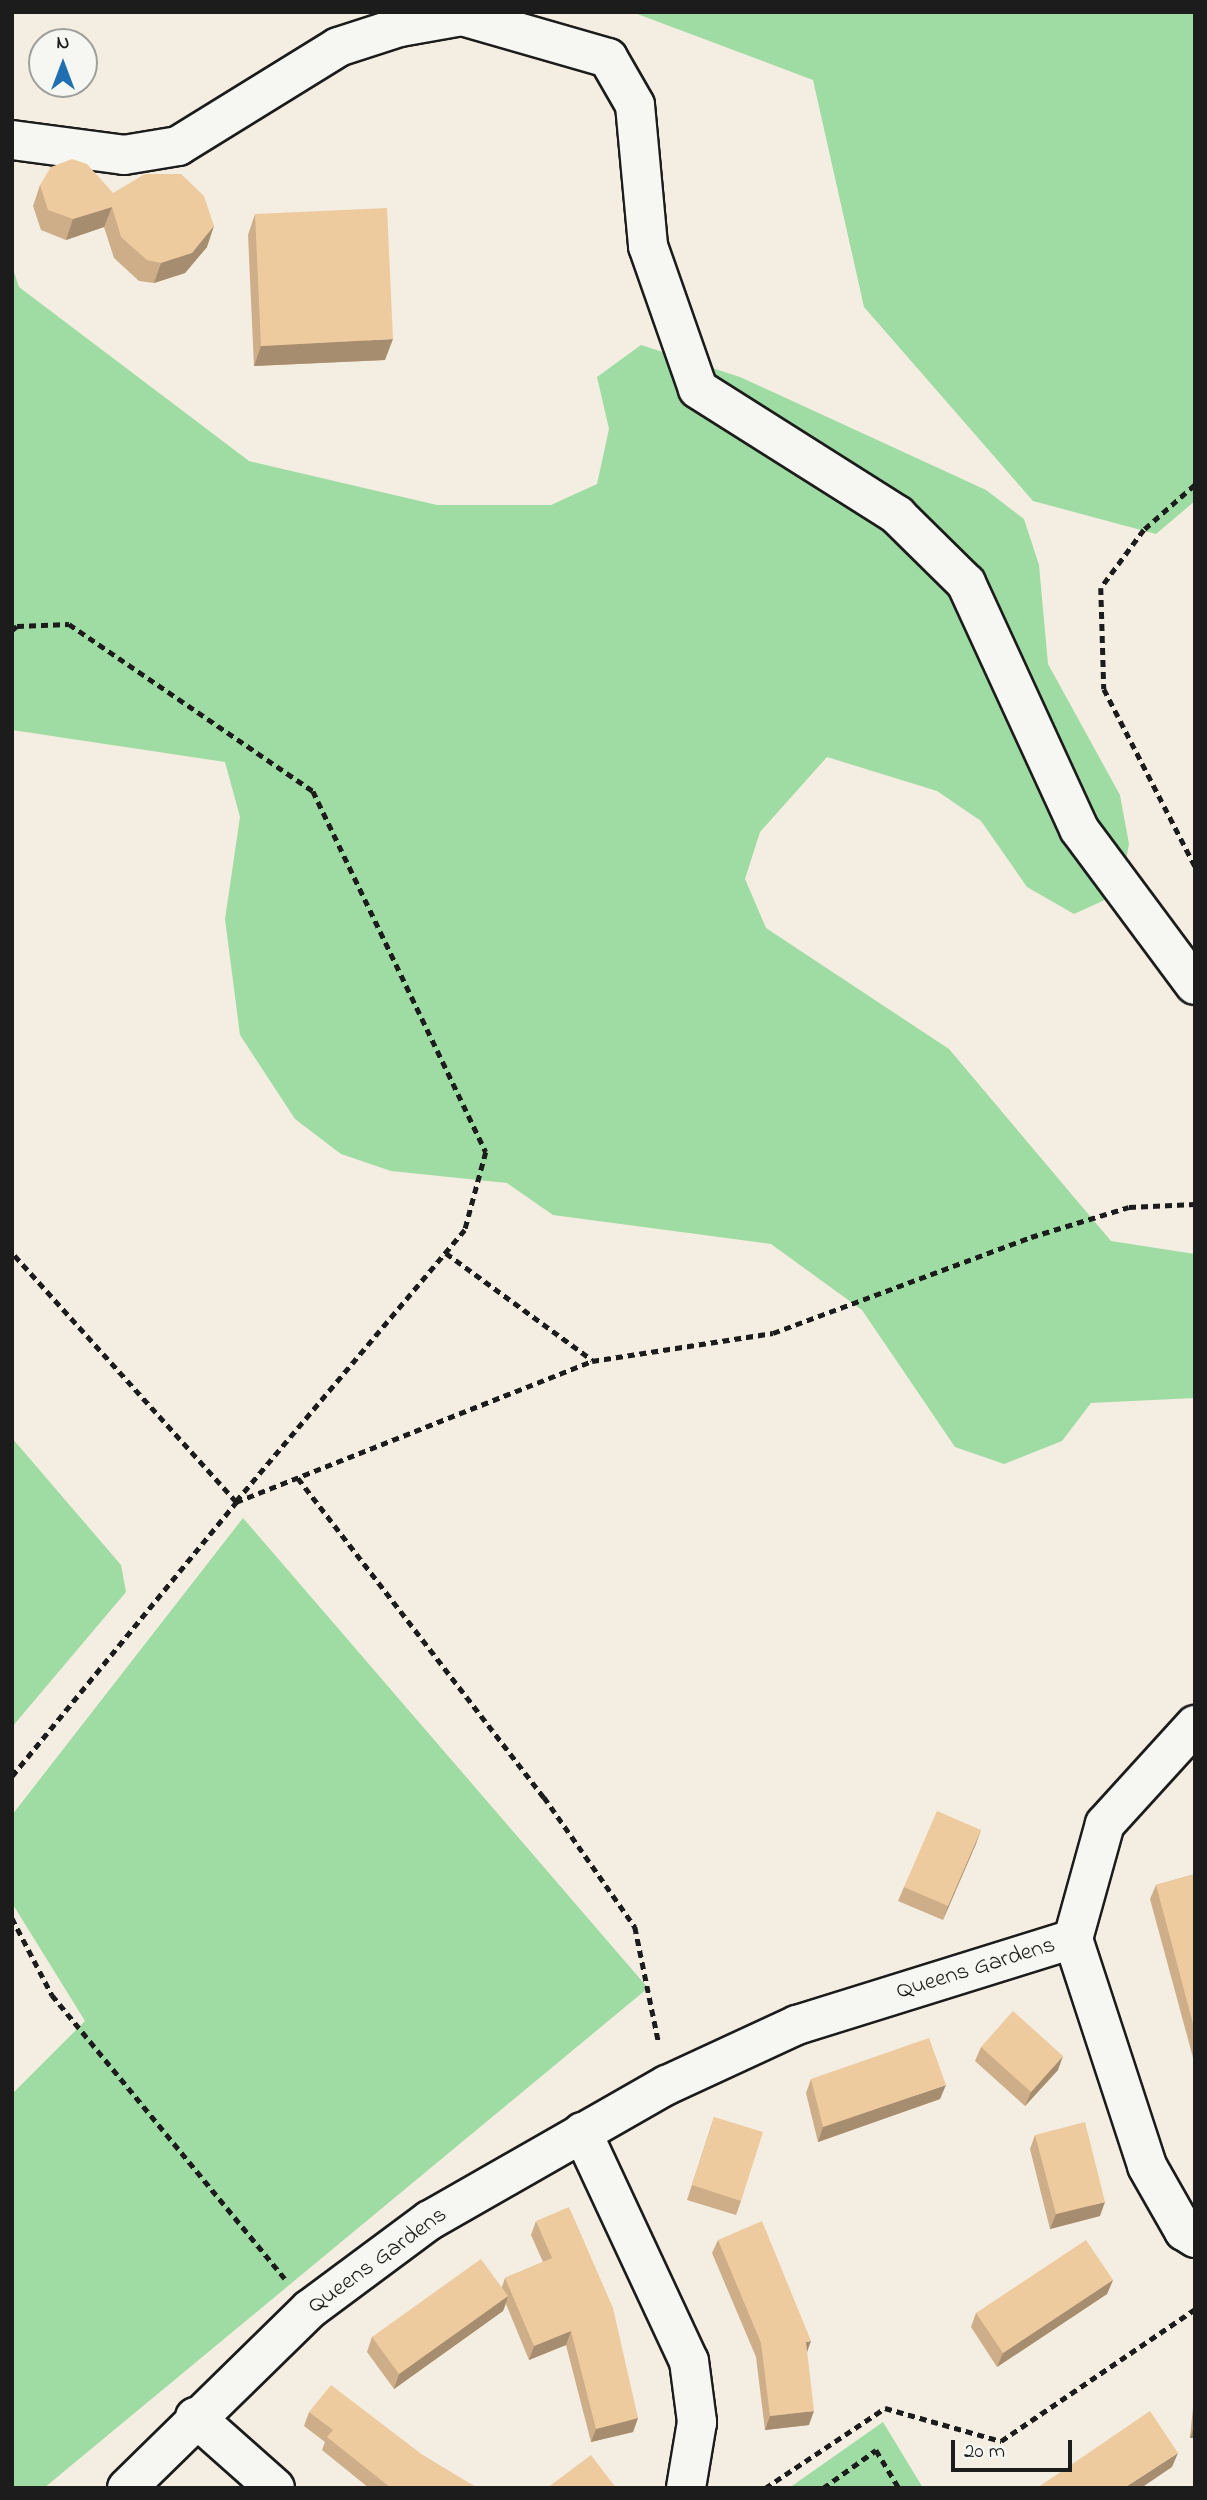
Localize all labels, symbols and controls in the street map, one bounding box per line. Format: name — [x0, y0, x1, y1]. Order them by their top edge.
north arrow — [28, 28, 98, 98]
text: N — [57, 30, 69, 57]
street label: Queens Gardens — [893, 1931, 1059, 2007]
street label: Queens Gardens — [303, 2201, 453, 2321]
scale bar — [955, 2426, 1076, 2470]
text: 20 m — [964, 2437, 1005, 2467]

